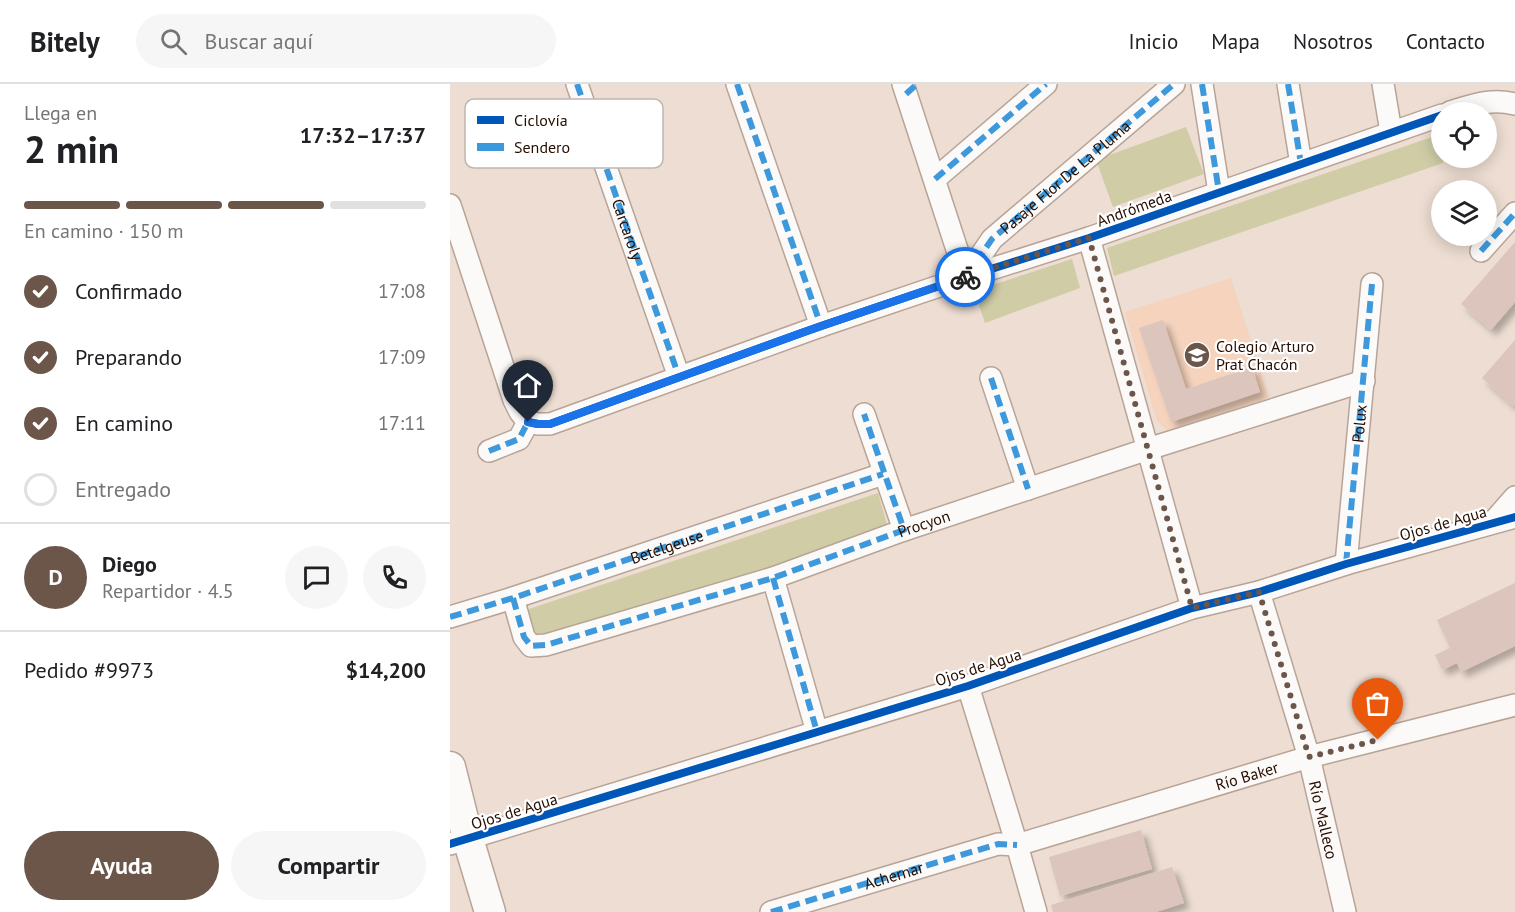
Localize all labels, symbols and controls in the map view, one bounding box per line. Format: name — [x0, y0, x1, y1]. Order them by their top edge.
search box — [136, 14, 556, 68]
text: Bitely — [30, 23, 100, 60]
icon: search — [157, 25, 190, 58]
text: Buscar aquí — [205, 27, 313, 55]
text: Inicio — [1129, 28, 1178, 55]
text: Mapa — [1211, 28, 1260, 55]
text: Nosotros — [1293, 28, 1373, 55]
text: Contacto — [1406, 28, 1485, 55]
legend — [465, 99, 663, 168]
text: Llega en — [24, 100, 97, 126]
map controls — [1431, 102, 1497, 246]
button: locate — [1431, 102, 1497, 168]
text: Ciclovía — [514, 110, 568, 130]
street label: Pasaje Flor De La Pluma — [996, 116, 1134, 238]
text: 17:32–17:37 — [300, 121, 426, 149]
text: 2 min — [24, 123, 119, 174]
text: Sendero — [514, 137, 570, 157]
button: layers — [1431, 180, 1497, 246]
street label: Andrómeda — [1094, 185, 1174, 231]
street label: Carcaroly — [608, 196, 648, 263]
text: En camino · 150 m — [24, 218, 184, 244]
courier — [935, 247, 995, 307]
icon: bike — [949, 261, 982, 294]
icon: check — [24, 275, 57, 308]
text: Confirmado — [75, 277, 182, 305]
text: 17:08 — [378, 278, 426, 304]
place label: Colegio Arturo Prat Chacón — [1216, 336, 1314, 374]
school or university icon: Colegio Arturo Prat Chacón — [1182, 340, 1212, 370]
icon: check — [24, 341, 57, 374]
text: Preparando — [75, 343, 182, 371]
text: 17:09 — [378, 344, 426, 370]
pin — [502, 360, 553, 422]
icon: home — [511, 369, 544, 402]
street label: Polux — [1347, 404, 1371, 444]
icon: check — [24, 407, 57, 440]
text: En camino — [75, 409, 173, 437]
text: 17:11 — [378, 410, 426, 436]
text: Entregado — [75, 475, 171, 503]
street label: Ojos de Agua — [1397, 501, 1489, 545]
street label: Procyon — [895, 505, 953, 542]
street label: Betelgeuse — [628, 525, 706, 568]
button: chat — [285, 546, 348, 609]
button: phone — [363, 546, 426, 609]
text: Diego — [102, 550, 157, 578]
text: D — [48, 563, 63, 591]
text: Repartidor · 4.5 — [102, 578, 234, 604]
street label: Ojos de Agua — [932, 644, 1024, 690]
text: Pedido #9973 — [24, 656, 154, 684]
text: $14,200 — [346, 656, 426, 684]
pin — [1352, 678, 1403, 740]
icon: bag — [1361, 687, 1394, 720]
street label: Río Baker — [1213, 757, 1281, 795]
street label: Río Malleco — [1305, 779, 1342, 861]
street label: Ojos de Agua — [468, 788, 560, 834]
button: Ayuda — [24, 831, 219, 900]
button: Compartir — [231, 831, 426, 900]
street label: Achernar — [862, 857, 926, 894]

